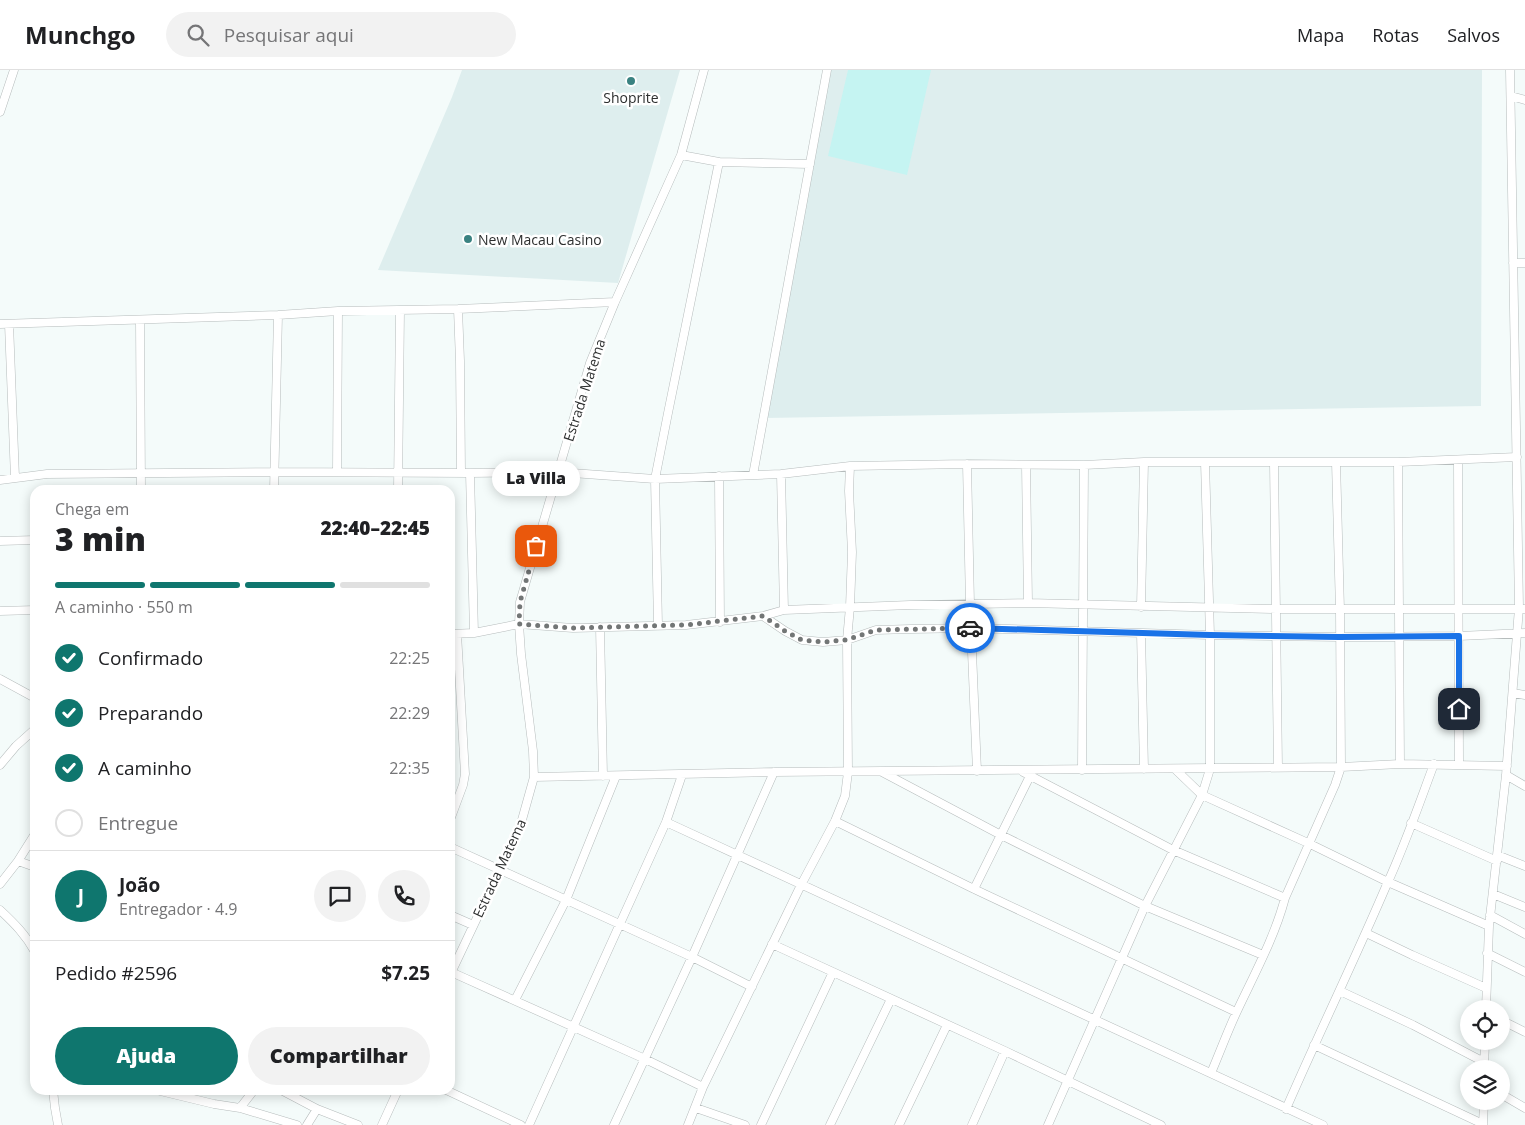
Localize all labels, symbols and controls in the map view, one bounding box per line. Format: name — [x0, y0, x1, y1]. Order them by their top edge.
search box — [166, 12, 516, 57]
text: Munchgo — [25, 18, 136, 51]
icon: search — [184, 21, 212, 49]
text: Pesquisar aqui — [224, 22, 354, 48]
text: Mapa — [1297, 23, 1344, 47]
text: Rotas — [1372, 23, 1419, 47]
text: Salvos — [1447, 23, 1500, 47]
marker: Shoprite — [625, 75, 637, 87]
place label: Shoprite — [603, 88, 659, 107]
place label: New Macau Casino — [478, 230, 602, 249]
marker: New Macau Casino — [462, 233, 474, 245]
street label: Estrada Matema — [558, 336, 610, 444]
callout: La Villa — [492, 461, 580, 496]
text: La Villa — [506, 467, 566, 489]
text: Chega em — [55, 498, 129, 520]
text: 22:40–22:45 — [320, 515, 430, 541]
text: 3 min — [55, 517, 146, 560]
pin — [515, 525, 557, 567]
icon: bag — [522, 532, 550, 560]
text: A caminho · 550 m — [55, 596, 193, 618]
courier — [945, 603, 995, 653]
icon: car — [956, 614, 984, 642]
icon: check — [55, 644, 83, 672]
text: Confirmado — [98, 645, 203, 671]
text: 22:25 — [389, 647, 430, 669]
pin — [1438, 688, 1480, 730]
icon: home — [1445, 695, 1473, 723]
icon: check — [55, 699, 83, 727]
text: Preparando — [98, 700, 203, 726]
text: 22:29 — [389, 702, 430, 724]
icon: check — [55, 754, 83, 782]
text: A caminho — [98, 755, 192, 781]
text: 22:35 — [389, 757, 430, 779]
text: Entregue — [98, 810, 178, 836]
street label: Estrada Matema — [468, 816, 530, 920]
button: chat — [314, 870, 366, 922]
button: phone — [378, 870, 430, 922]
text: João — [119, 872, 160, 898]
text: J — [78, 883, 84, 909]
text: Entregador · 4.9 — [119, 898, 237, 920]
text: Pedido #2596 — [55, 960, 177, 986]
text: $7.25 — [381, 960, 430, 986]
map controls — [1460, 1000, 1510, 1110]
button: locate — [1460, 1000, 1510, 1050]
button: Ajuda — [55, 1027, 238, 1085]
button: Compartilhar — [248, 1027, 430, 1085]
button: layers — [1460, 1060, 1510, 1110]

